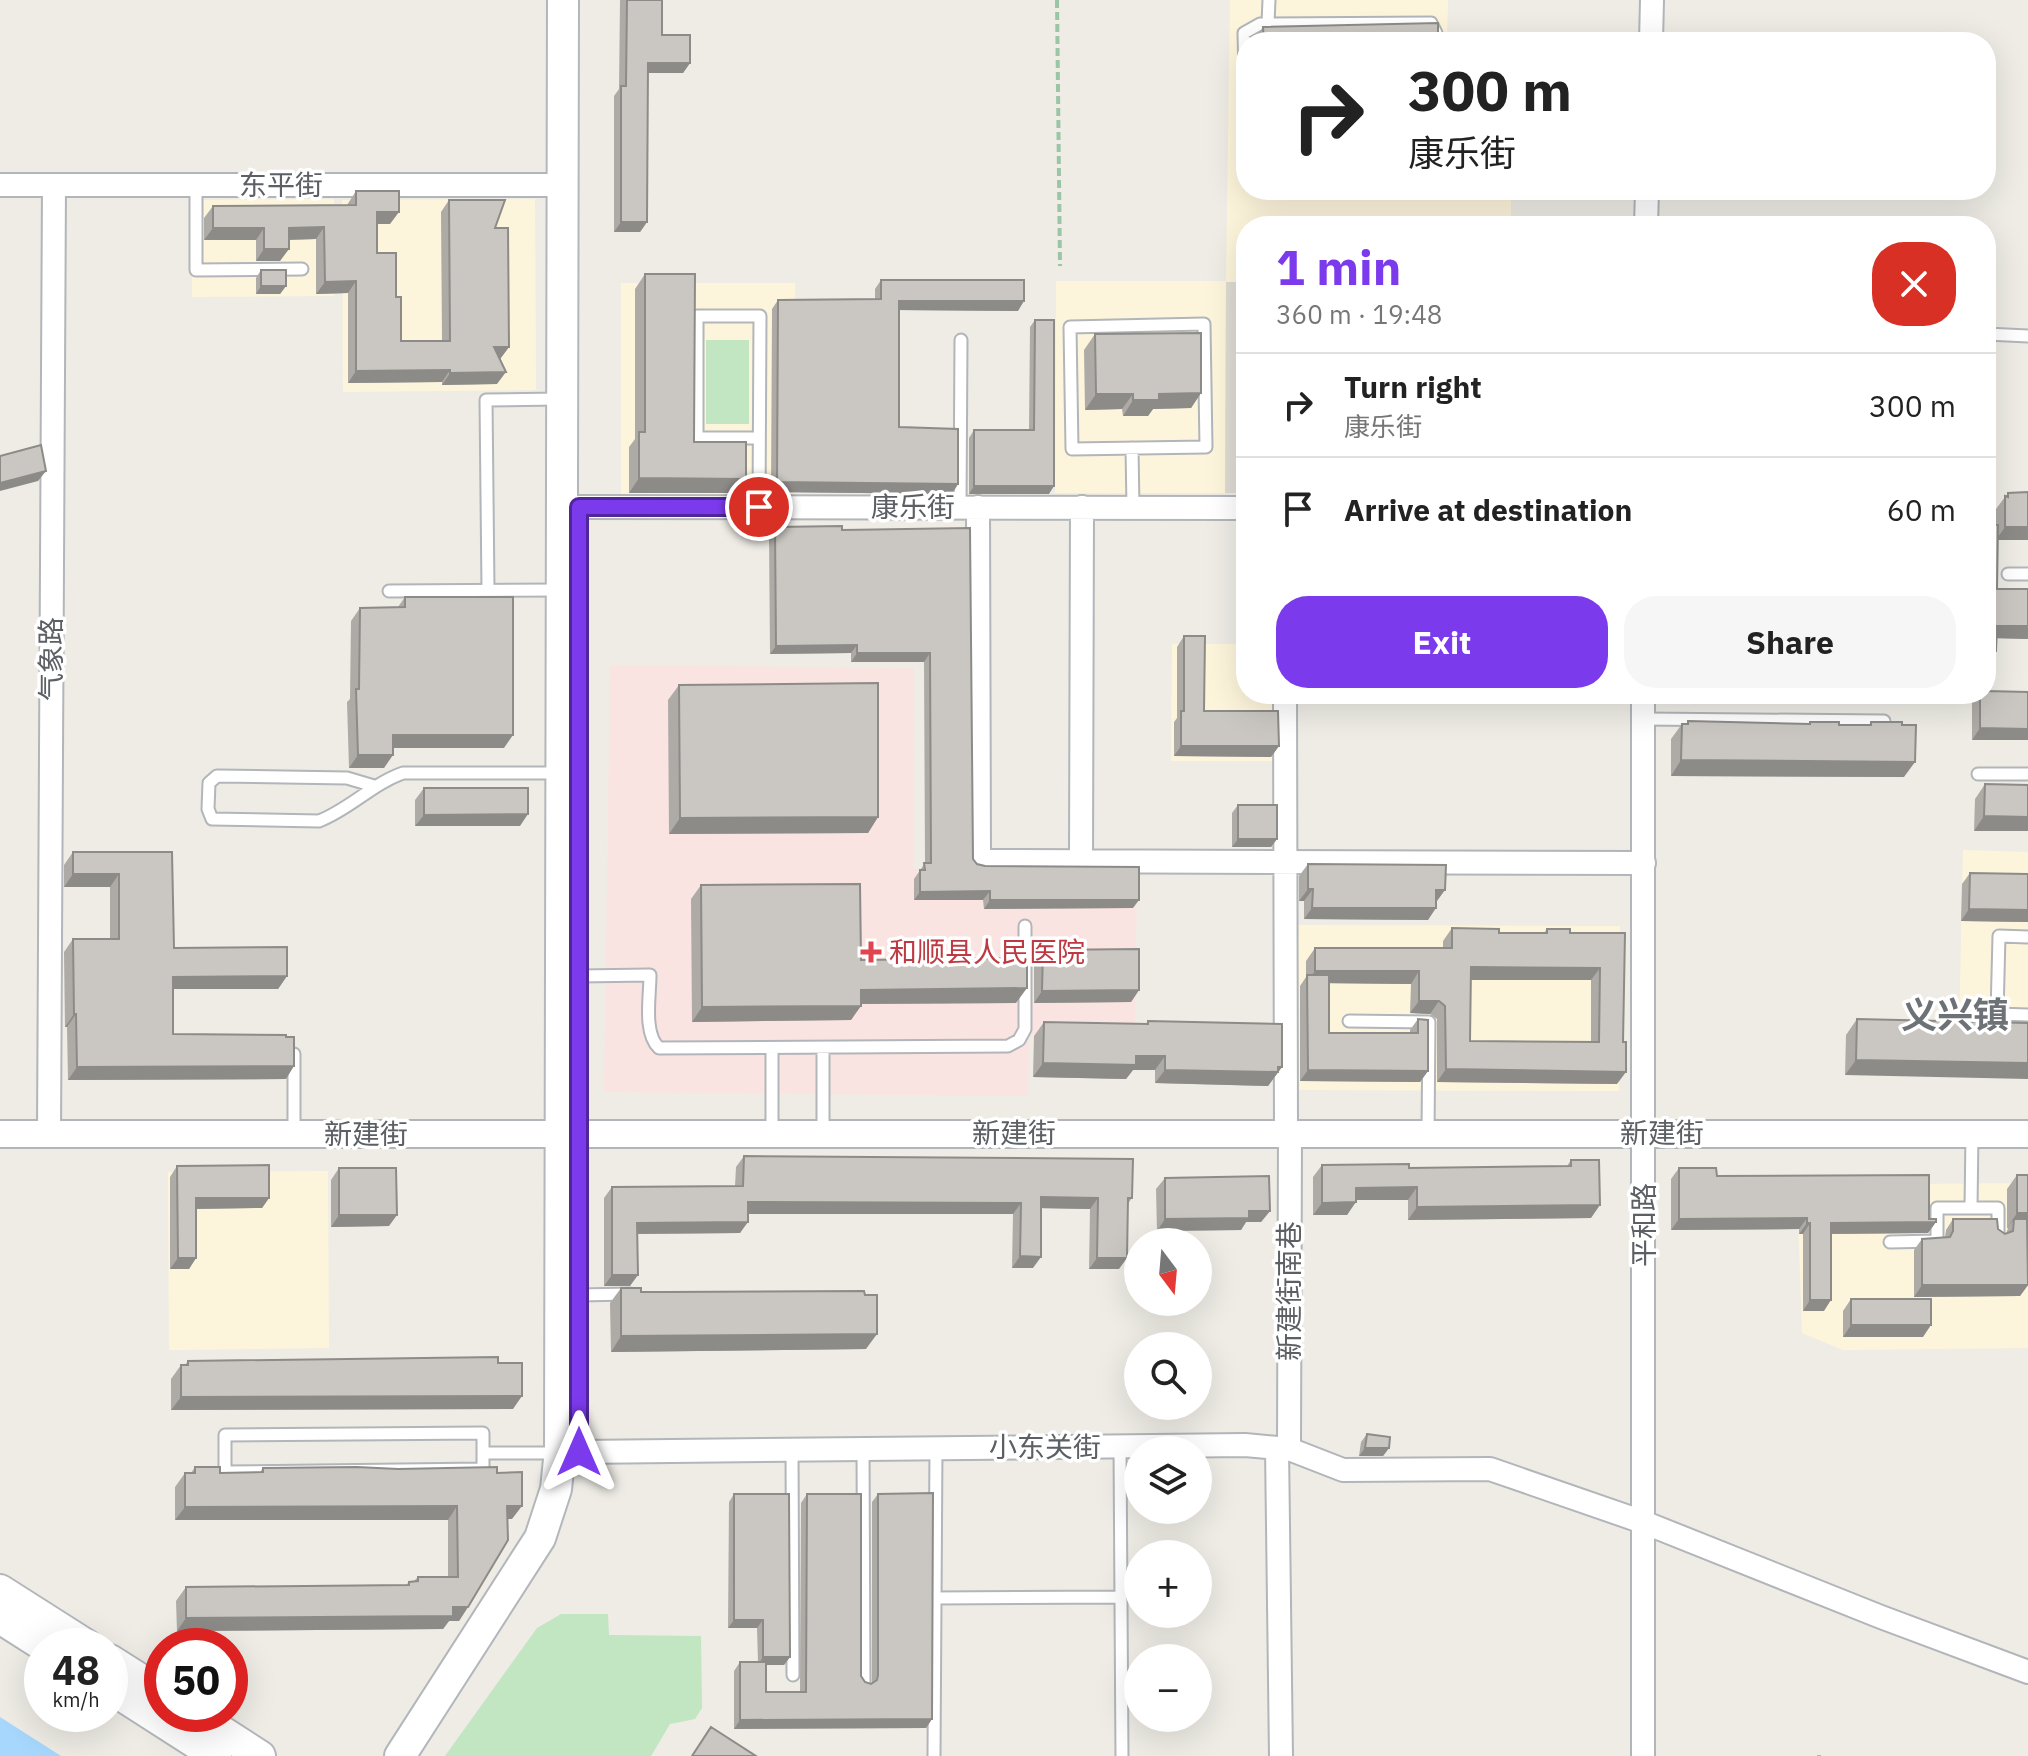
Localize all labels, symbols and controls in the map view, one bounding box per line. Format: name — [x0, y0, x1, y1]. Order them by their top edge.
text: 300 m — [1408, 54, 1572, 126]
icon: right — [1276, 64, 1380, 168]
text: 康乐街 — [1408, 129, 1516, 176]
street label: 东平街 — [239, 166, 323, 203]
text: 1 min — [1276, 236, 1401, 298]
button: close — [1872, 242, 1956, 326]
text: 360 m · 19:48 — [1276, 297, 1442, 331]
text: Turn right — [1344, 367, 1482, 406]
icon: right — [1276, 383, 1320, 427]
text: 300 m — [1869, 386, 1956, 425]
text: 康乐街 — [1344, 409, 1422, 443]
pin — [725, 473, 793, 541]
icon: arrive — [737, 485, 781, 529]
icon: arrive — [1276, 487, 1320, 531]
street label: 康乐街 — [871, 488, 955, 525]
text: Arrive at destination — [1344, 490, 1632, 529]
text: 60 m — [1887, 490, 1956, 529]
button: Exit — [1276, 596, 1608, 688]
button: Share — [1624, 596, 1956, 688]
street label: 气象路 — [32, 617, 69, 701]
place label: 和顺县人民医院 — [889, 933, 1085, 970]
marker: 和顺县人民医院 — [860, 941, 882, 963]
district label: 义兴镇 — [1901, 991, 2009, 1038]
street label: 新建街 — [972, 1114, 1056, 1151]
street label: 新建街 — [1620, 1114, 1704, 1151]
street label: 新建街 — [324, 1115, 408, 1152]
street label: 平和路 — [1625, 1183, 1662, 1267]
street label: 新建街南巷 — [1270, 1221, 1307, 1361]
north arrow — [1124, 1228, 1212, 1316]
map controls — [1124, 1228, 1212, 1732]
button: search — [1124, 1332, 1212, 1420]
position arrow — [537, 1410, 621, 1494]
street label: 小东关街 — [989, 1428, 1101, 1465]
button: layers — [1124, 1436, 1212, 1524]
button: + — [1124, 1540, 1212, 1628]
speed limit sign: 50 — [144, 1628, 248, 1732]
text: 48 — [52, 1644, 100, 1696]
button: − — [1124, 1644, 1212, 1732]
text: km/h — [52, 1686, 100, 1713]

